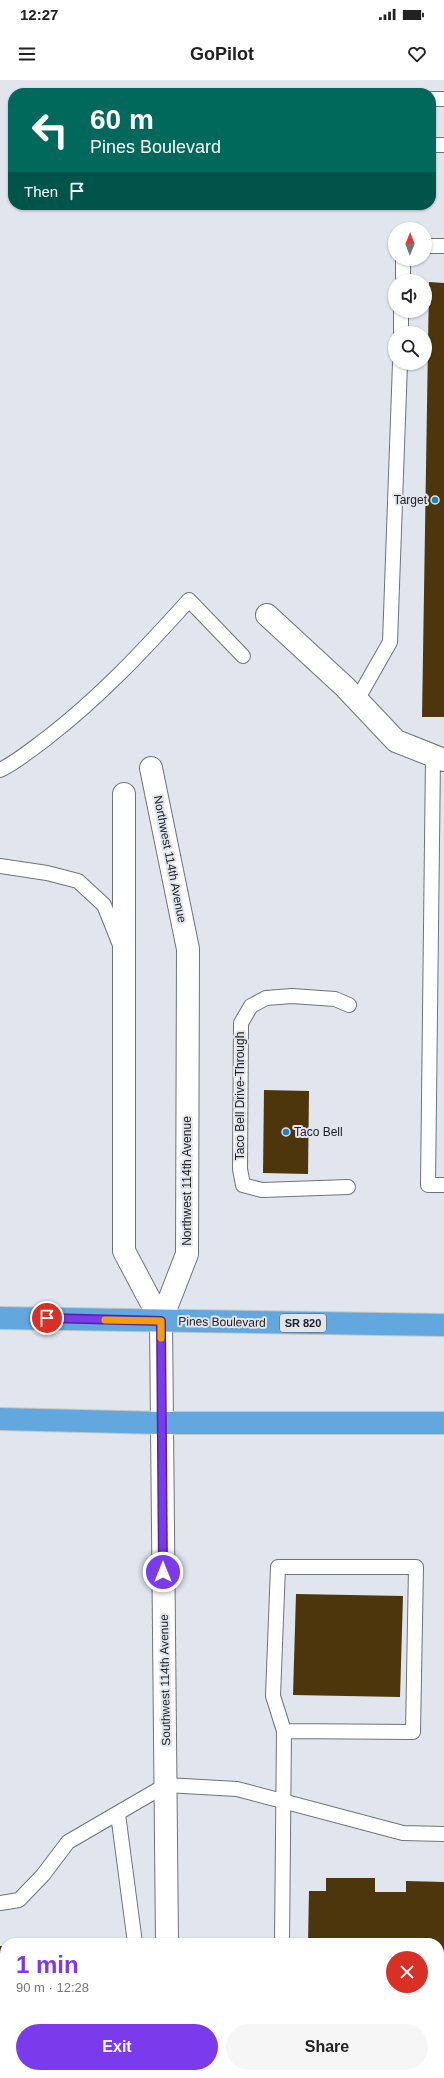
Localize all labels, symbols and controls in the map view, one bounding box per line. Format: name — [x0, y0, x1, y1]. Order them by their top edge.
text: 12:27 — [20, 6, 58, 23]
icon: menu — [16, 43, 38, 65]
icon: heart — [406, 43, 428, 65]
text: GoPilot — [190, 44, 254, 64]
icon: left — [24, 104, 76, 156]
text: 60 m — [90, 104, 154, 135]
text: Pines Boulevard — [90, 137, 221, 157]
icon: arrive — [66, 180, 88, 202]
text: Then — [24, 183, 58, 200]
north arrow — [388, 222, 432, 266]
map controls — [388, 222, 432, 370]
button: sound — [388, 274, 432, 318]
button: search — [388, 326, 432, 370]
place label: Target — [394, 493, 428, 507]
marker: Target — [430, 495, 440, 505]
street label: Northwest 114th Avenue — [151, 794, 189, 924]
street label: Taco Bell Drive-Through — [233, 1032, 247, 1160]
street label: Northwest 114th Avenue — [180, 1116, 194, 1246]
place label: Taco Bell — [294, 1125, 343, 1139]
marker: Taco Bell — [281, 1127, 291, 1137]
pin — [30, 1301, 64, 1335]
icon: arrive — [36, 1307, 58, 1329]
street label: Pines Boulevard — [178, 1314, 266, 1330]
road number: SR 820 — [280, 1314, 326, 1332]
position arrow — [142, 1551, 184, 1593]
street label: Southwest 114th Avenue — [157, 1614, 173, 1746]
text: 1 min — [16, 1951, 79, 1978]
button: close — [386, 1951, 428, 1993]
text: 90 m · 12:28 — [16, 1980, 89, 1995]
button: Exit — [16, 2024, 218, 2070]
button: Share — [226, 2024, 428, 2070]

